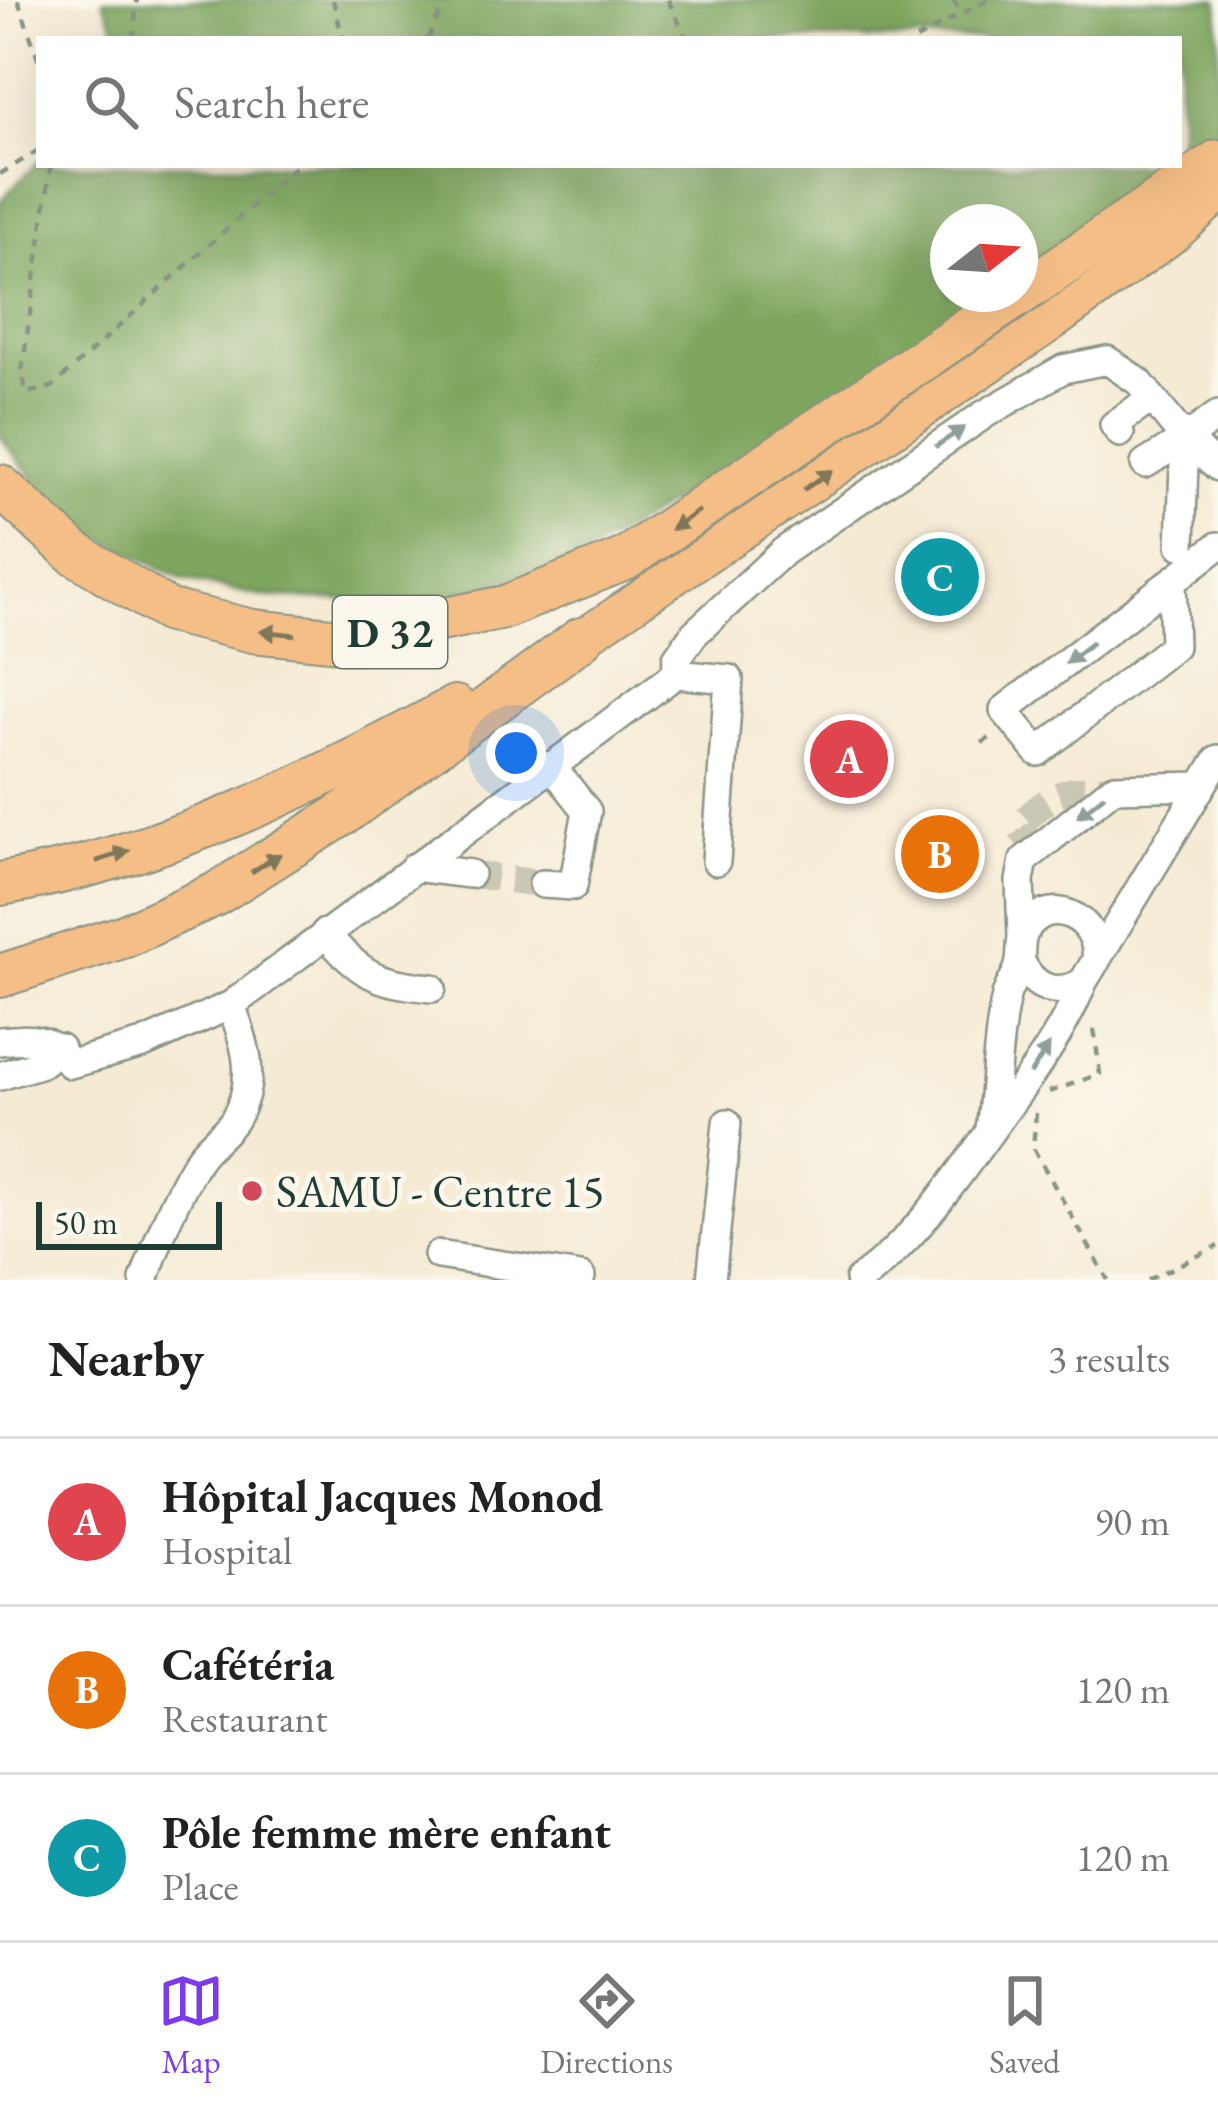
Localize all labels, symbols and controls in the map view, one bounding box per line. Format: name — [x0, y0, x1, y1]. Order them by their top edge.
search box — [36, 36, 1182, 168]
icon: search — [78, 69, 144, 135]
text: Search here — [174, 73, 369, 131]
north arrow — [930, 204, 1038, 312]
one-way arrow — [934, 427, 967, 449]
one-way arrow — [801, 469, 834, 491]
one-way arrow — [668, 508, 701, 530]
pin: C — [901, 532, 979, 622]
road number: D 32 — [333, 596, 447, 668]
one-way arrow — [259, 623, 296, 642]
one-way arrow — [1064, 640, 1095, 665]
pin: A — [810, 714, 888, 804]
your location — [486, 723, 546, 783]
one-way arrow — [1075, 793, 1106, 818]
pin: B — [901, 809, 979, 899]
one-way arrow — [95, 845, 132, 864]
one-way arrow — [249, 853, 283, 874]
one-way arrow — [1028, 1043, 1050, 1076]
place label: SAMU - Centre 15 — [276, 1162, 604, 1220]
marker: SAMU - Centre 15 — [239, 1178, 265, 1204]
scale bar — [36, 1196, 222, 1249]
text: 50 m — [54, 1201, 118, 1244]
text: Nearby — [48, 1325, 204, 1391]
text: 3 results — [1048, 1333, 1170, 1384]
text: Hôpital Jacques Monod — [162, 1467, 603, 1525]
text: A — [73, 1496, 101, 1547]
text: 90 m — [1094, 1496, 1170, 1547]
text: Hospital — [162, 1525, 292, 1576]
text: Cafétéria — [162, 1635, 334, 1693]
text: B — [75, 1664, 99, 1715]
text: 120 m — [1076, 1664, 1170, 1715]
text: Restaurant — [162, 1693, 327, 1744]
text: Pôle femme mère enfant — [162, 1803, 611, 1861]
text: C — [73, 1832, 101, 1883]
text: 120 m — [1076, 1832, 1170, 1883]
text: Place — [162, 1861, 239, 1912]
tab: Map — [158, 1968, 224, 2083]
tab: Directions — [540, 1968, 673, 2083]
tab: Saved — [989, 1968, 1060, 2083]

